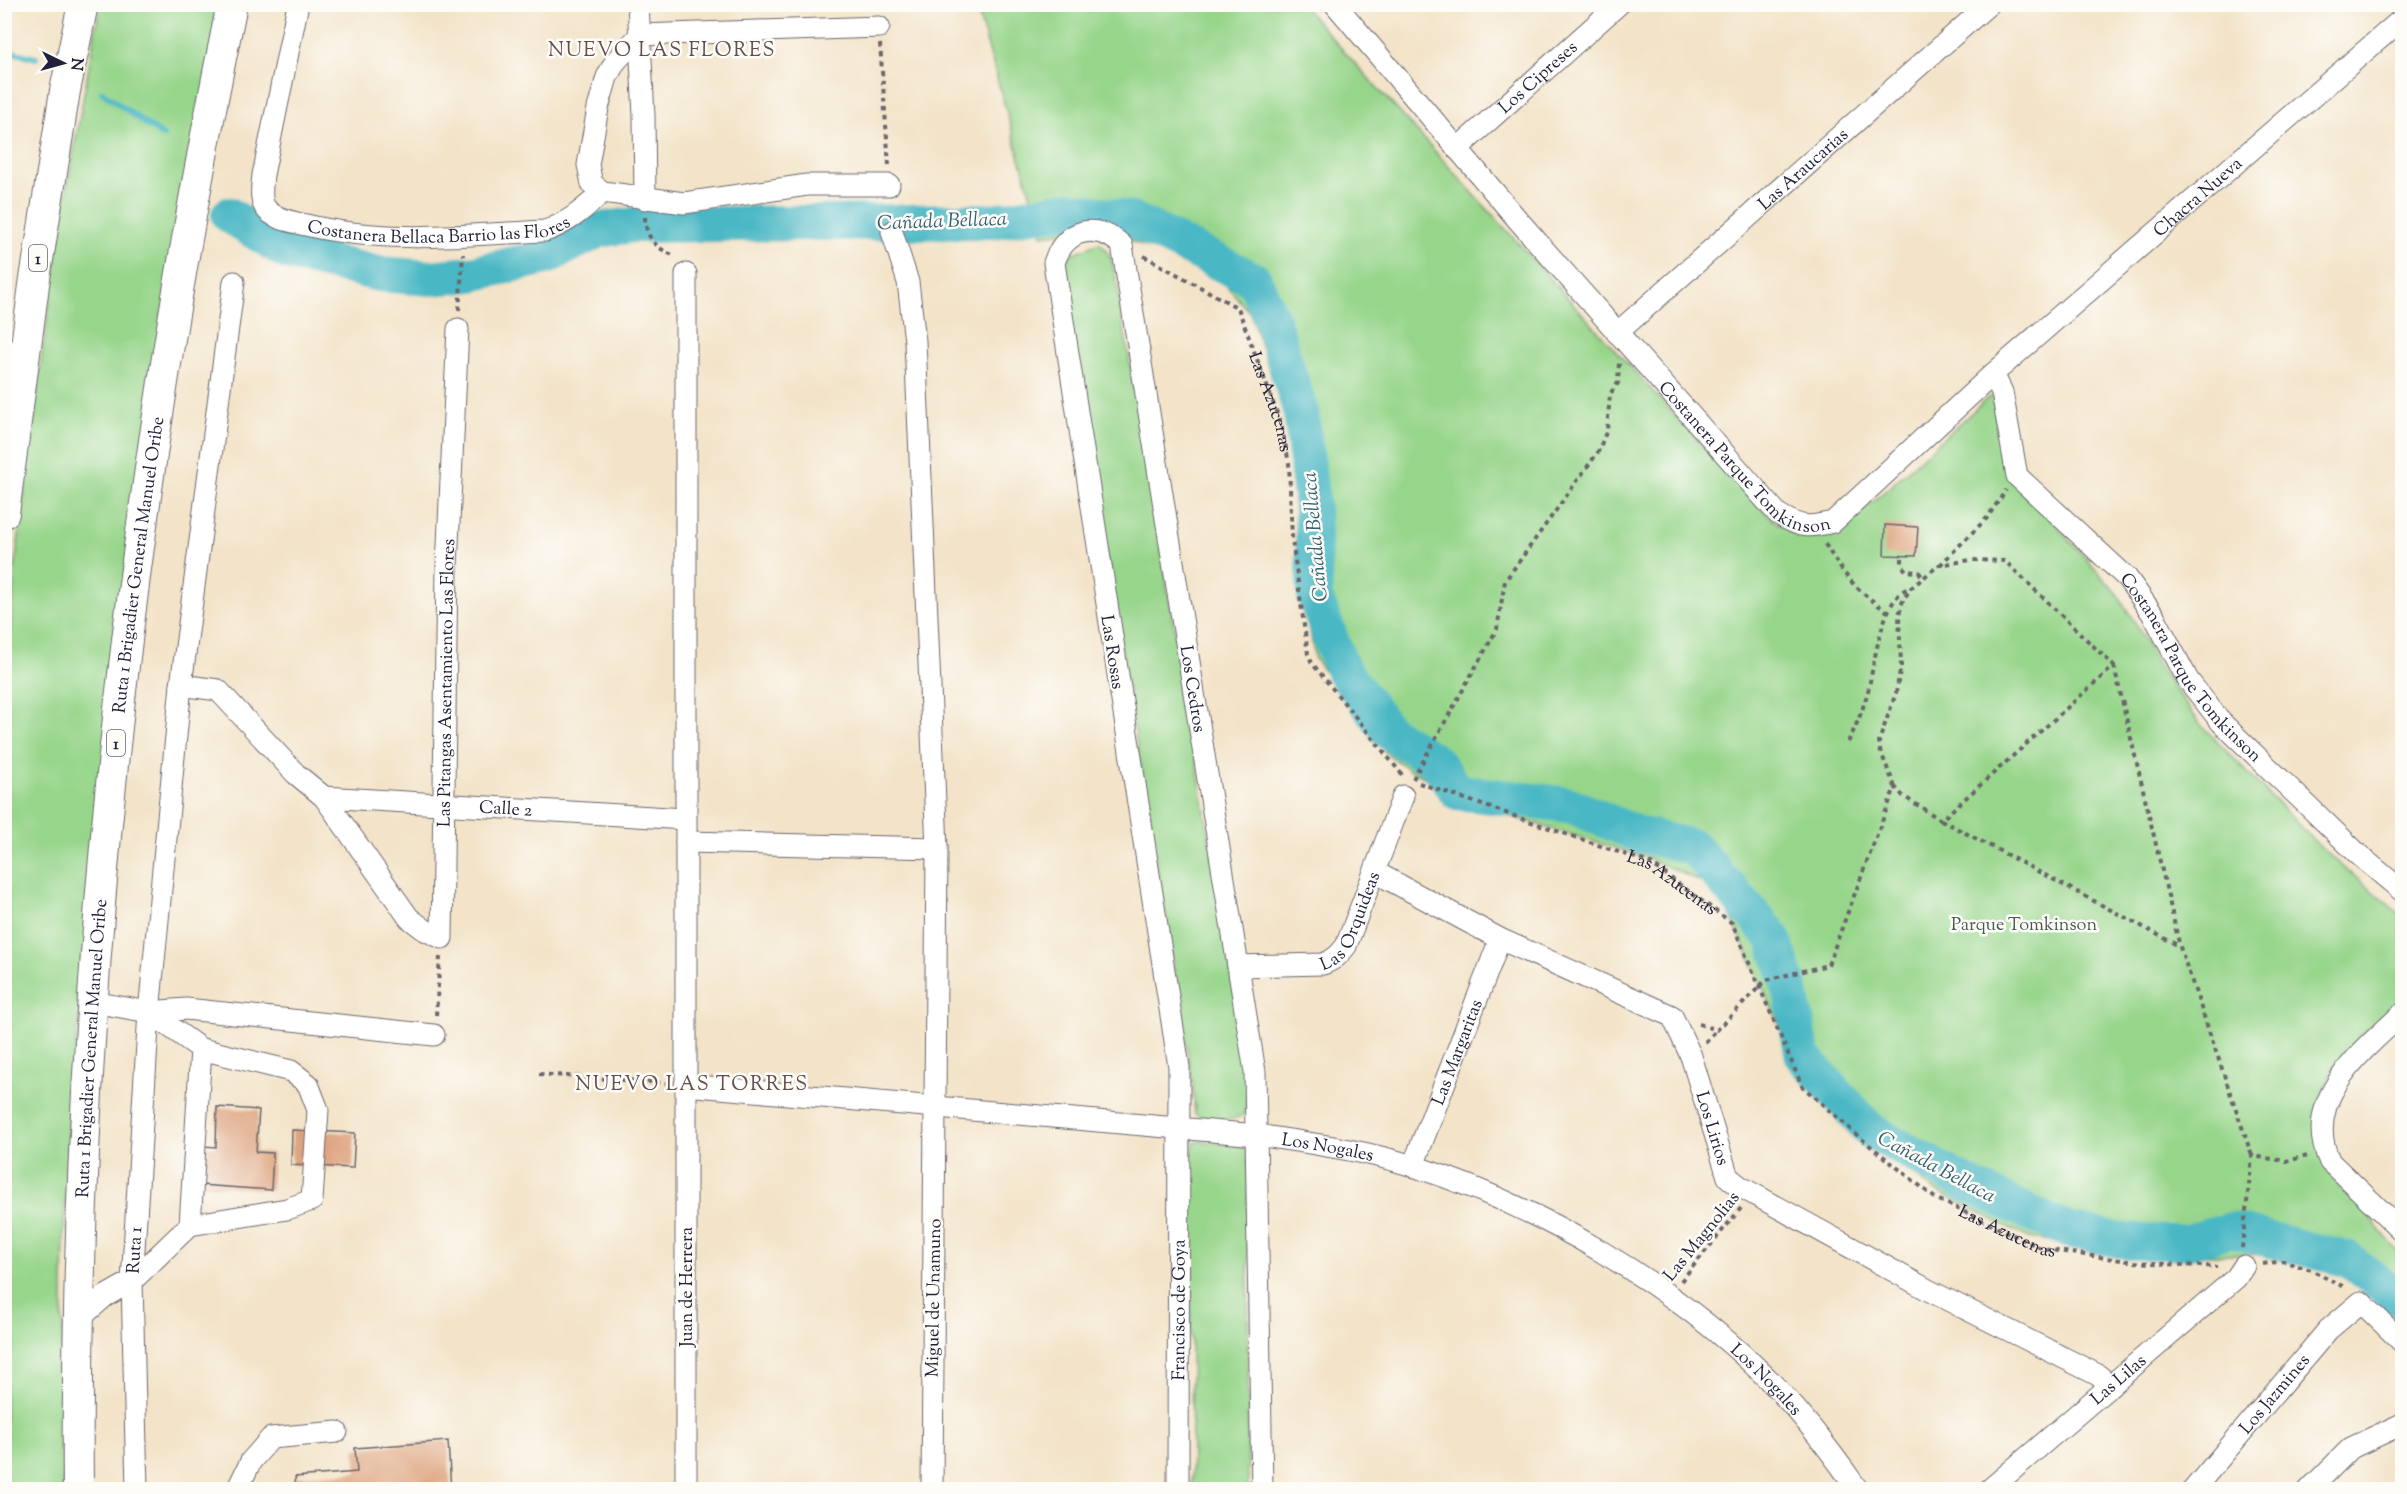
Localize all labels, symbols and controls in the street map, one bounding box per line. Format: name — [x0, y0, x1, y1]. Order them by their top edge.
north arrow — [33, 33, 93, 93]
street label: Los Cipreses — [1493, 36, 1584, 121]
district label: NUEVO LAS FLORES — [548, 37, 776, 66]
text: N — [63, 57, 87, 72]
street label: Las Araucarias — [1753, 123, 1855, 217]
street label: Chacra Nueva — [2148, 152, 2249, 244]
water label: Cañada Bellaca — [877, 206, 1008, 239]
street label: Costanera Bellaca Barrio las Flores — [305, 210, 576, 252]
road number: 1 — [29, 245, 47, 271]
street label: Las Azucenas — [1240, 349, 1297, 455]
street label: Costanera Parque Tomkinson — [1651, 376, 1834, 541]
street label: Ruta 1 Brigadier General Manuel Oribe — [108, 415, 173, 715]
water label: Cañada Bellaca — [1296, 471, 1337, 603]
street label: Las Pitangas Asentamiento Las Flores — [432, 538, 463, 827]
street label: Costanera Parque Tomkinson — [2112, 568, 2267, 770]
street label: Las Rosas — [1092, 613, 1130, 691]
street label: Los Cedros — [1172, 644, 1211, 734]
road number: 1 — [107, 730, 125, 756]
street label: Calle 2 — [478, 795, 533, 825]
street label: Las Azucenas — [1623, 845, 1722, 923]
street label: Las Orquideas — [1316, 868, 1388, 979]
street label: Ruta 1 Brigadier General Manuel Oribe — [71, 898, 115, 1198]
park label: Parque Tomkinson — [1951, 913, 2097, 939]
street label: Las Margaritas — [1426, 996, 1491, 1110]
district label: NUEVO LAS TORRES — [575, 1071, 809, 1100]
street label: Los Lirios — [1688, 1088, 1735, 1169]
water label: Cañada Bellaca — [1872, 1125, 2000, 1212]
street label: Los Nogales — [1280, 1128, 1376, 1170]
street label: Las Magnolias — [1658, 1187, 1747, 1288]
street label: Las Azucenas — [1953, 1200, 2057, 1266]
street label: Miguel de Unamuno — [921, 1218, 949, 1378]
street label: Ruta 1 — [121, 1226, 150, 1275]
street label: Juan de Herrera — [675, 1227, 701, 1348]
street label: Francisco de Goya — [1167, 1239, 1194, 1381]
street label: Los Nogales — [1723, 1338, 1807, 1422]
street label: Las Lilas — [2086, 1349, 2153, 1412]
street label: Los Jazmines — [2234, 1349, 2317, 1441]

